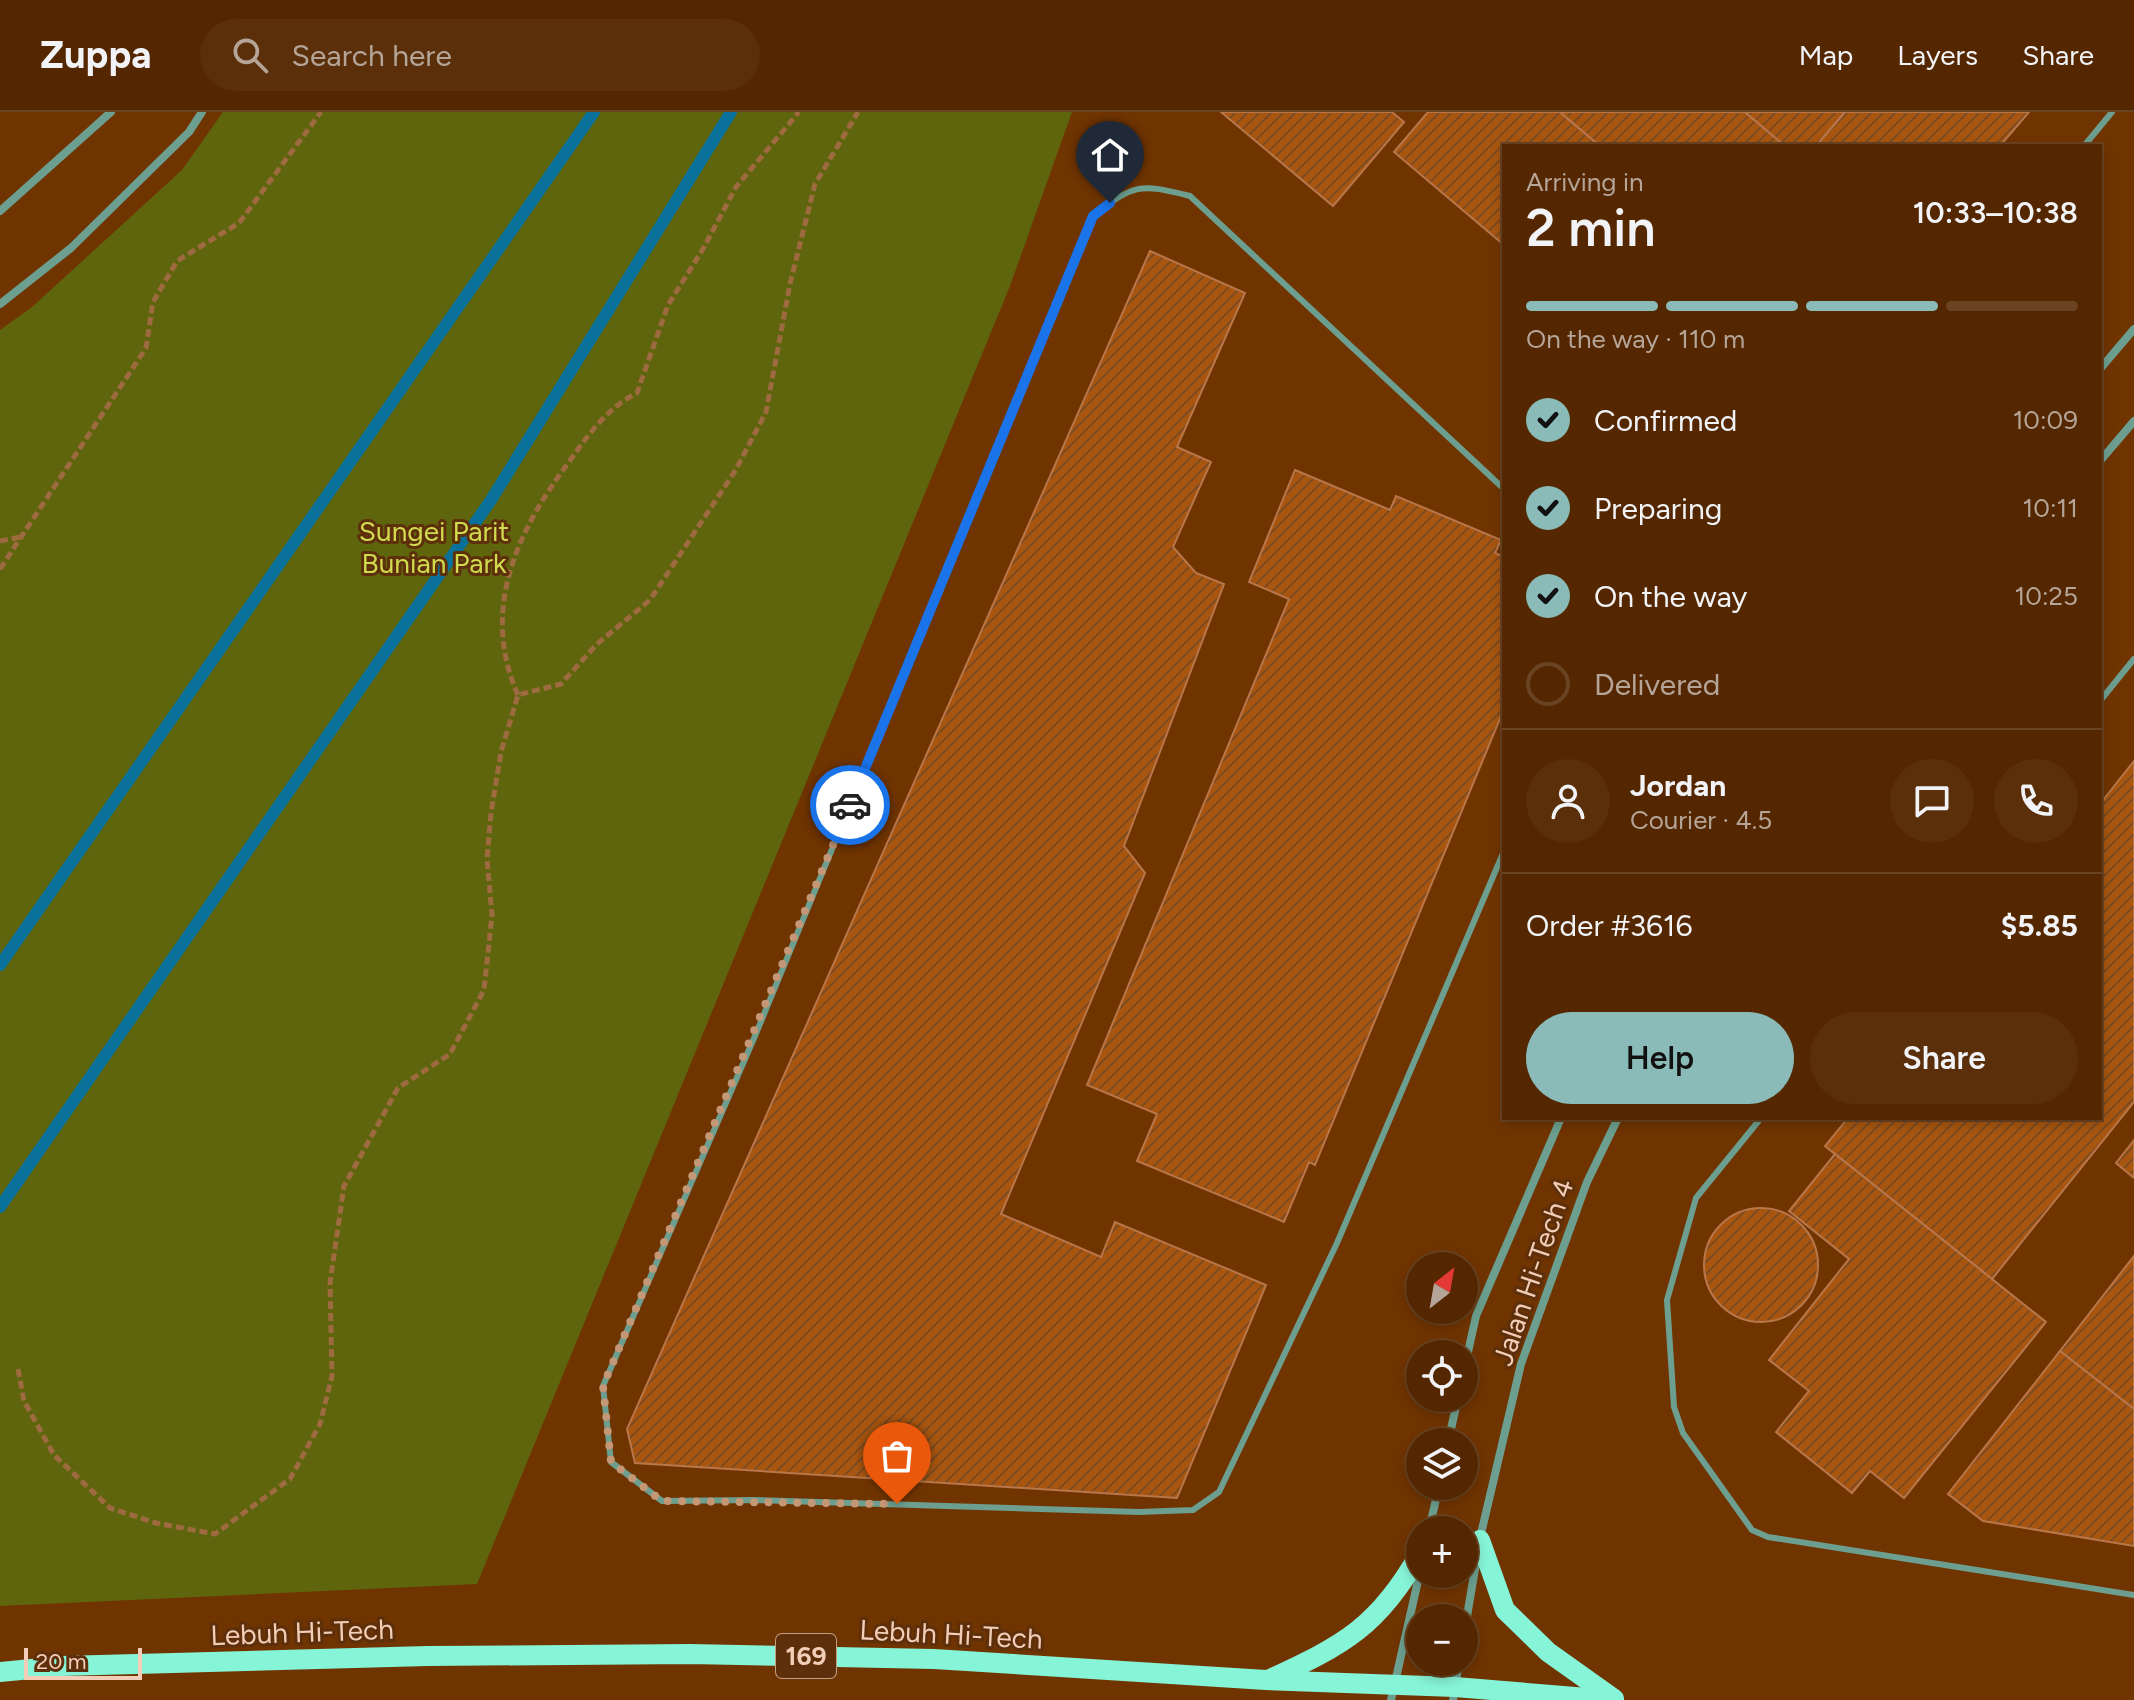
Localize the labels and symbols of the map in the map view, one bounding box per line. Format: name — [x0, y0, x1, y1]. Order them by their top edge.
pin — [1076, 121, 1144, 203]
park label: Sungei Parit Bunian Park — [359, 514, 509, 580]
courier — [810, 765, 890, 845]
street label: Jalan Hi-Tech 4 — [1485, 1174, 1581, 1370]
north arrow — [1406, 1252, 1478, 1324]
pin — [863, 1422, 931, 1504]
street label: Lebuh Hi-Tech — [210, 1612, 394, 1652]
street label: Lebuh Hi-Tech — [859, 1612, 1043, 1656]
road number: 169 — [776, 1634, 836, 1678]
scale bar — [24, 1644, 142, 1680]

